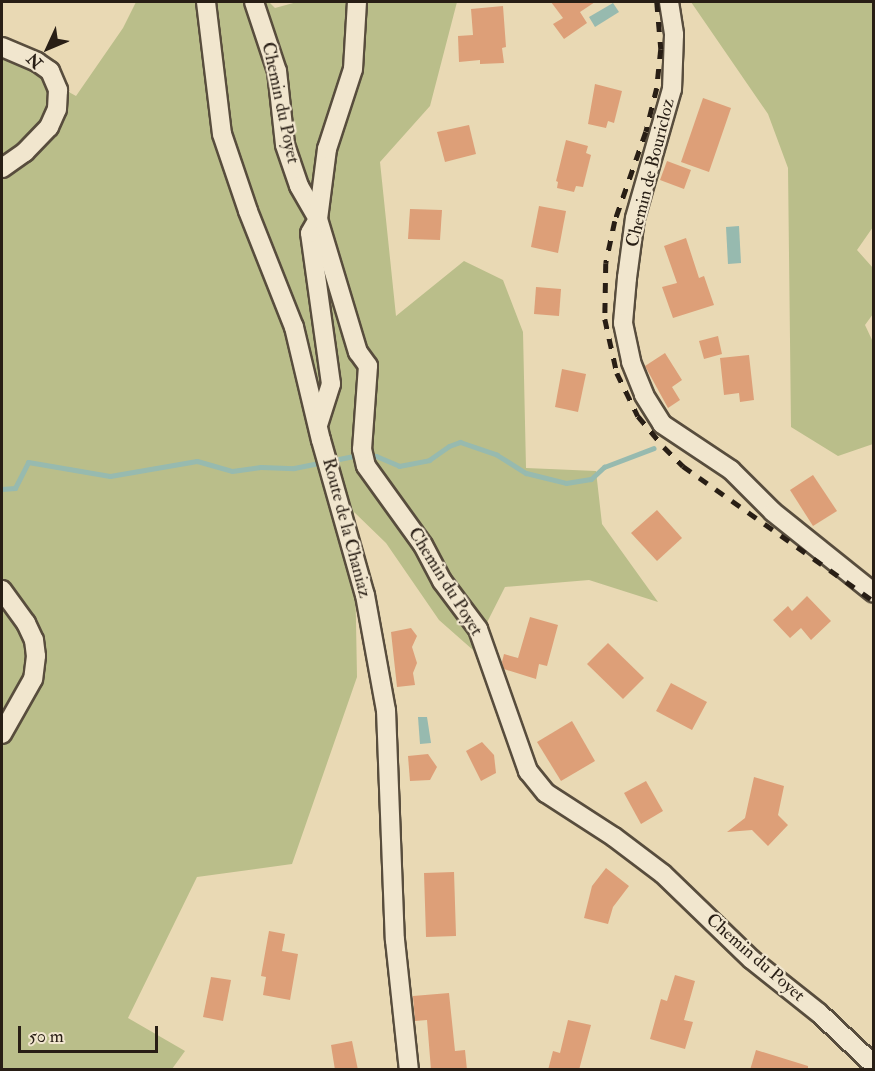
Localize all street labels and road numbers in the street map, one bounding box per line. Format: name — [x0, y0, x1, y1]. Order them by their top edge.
street label: Chemin du Poyet — [257, 40, 303, 166]
street label: Chemin de Bouricloz — [622, 96, 680, 250]
street label: Route de la Chaniaz — [317, 456, 375, 600]
street label: Chemin du Poyet — [403, 524, 487, 640]
street label: Chemin du Poyet — [701, 909, 809, 1007]

